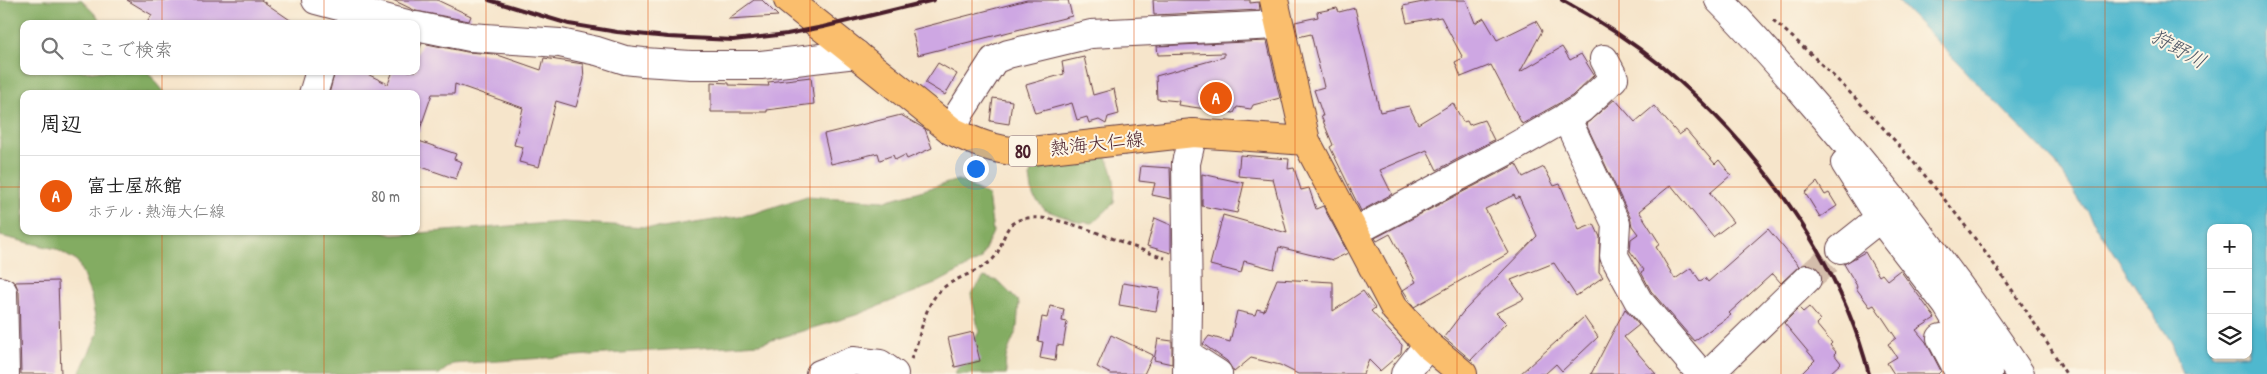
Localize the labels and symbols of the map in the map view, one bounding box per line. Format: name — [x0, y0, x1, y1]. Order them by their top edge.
water label: 狩野川 — [2146, 22, 2212, 74]
pin: A — [1200, 79, 1232, 117]
street label: 熱海大仁線 — [1048, 125, 1146, 161]
road number: 80 — [1009, 136, 1037, 166]
your location — [963, 156, 989, 182]

